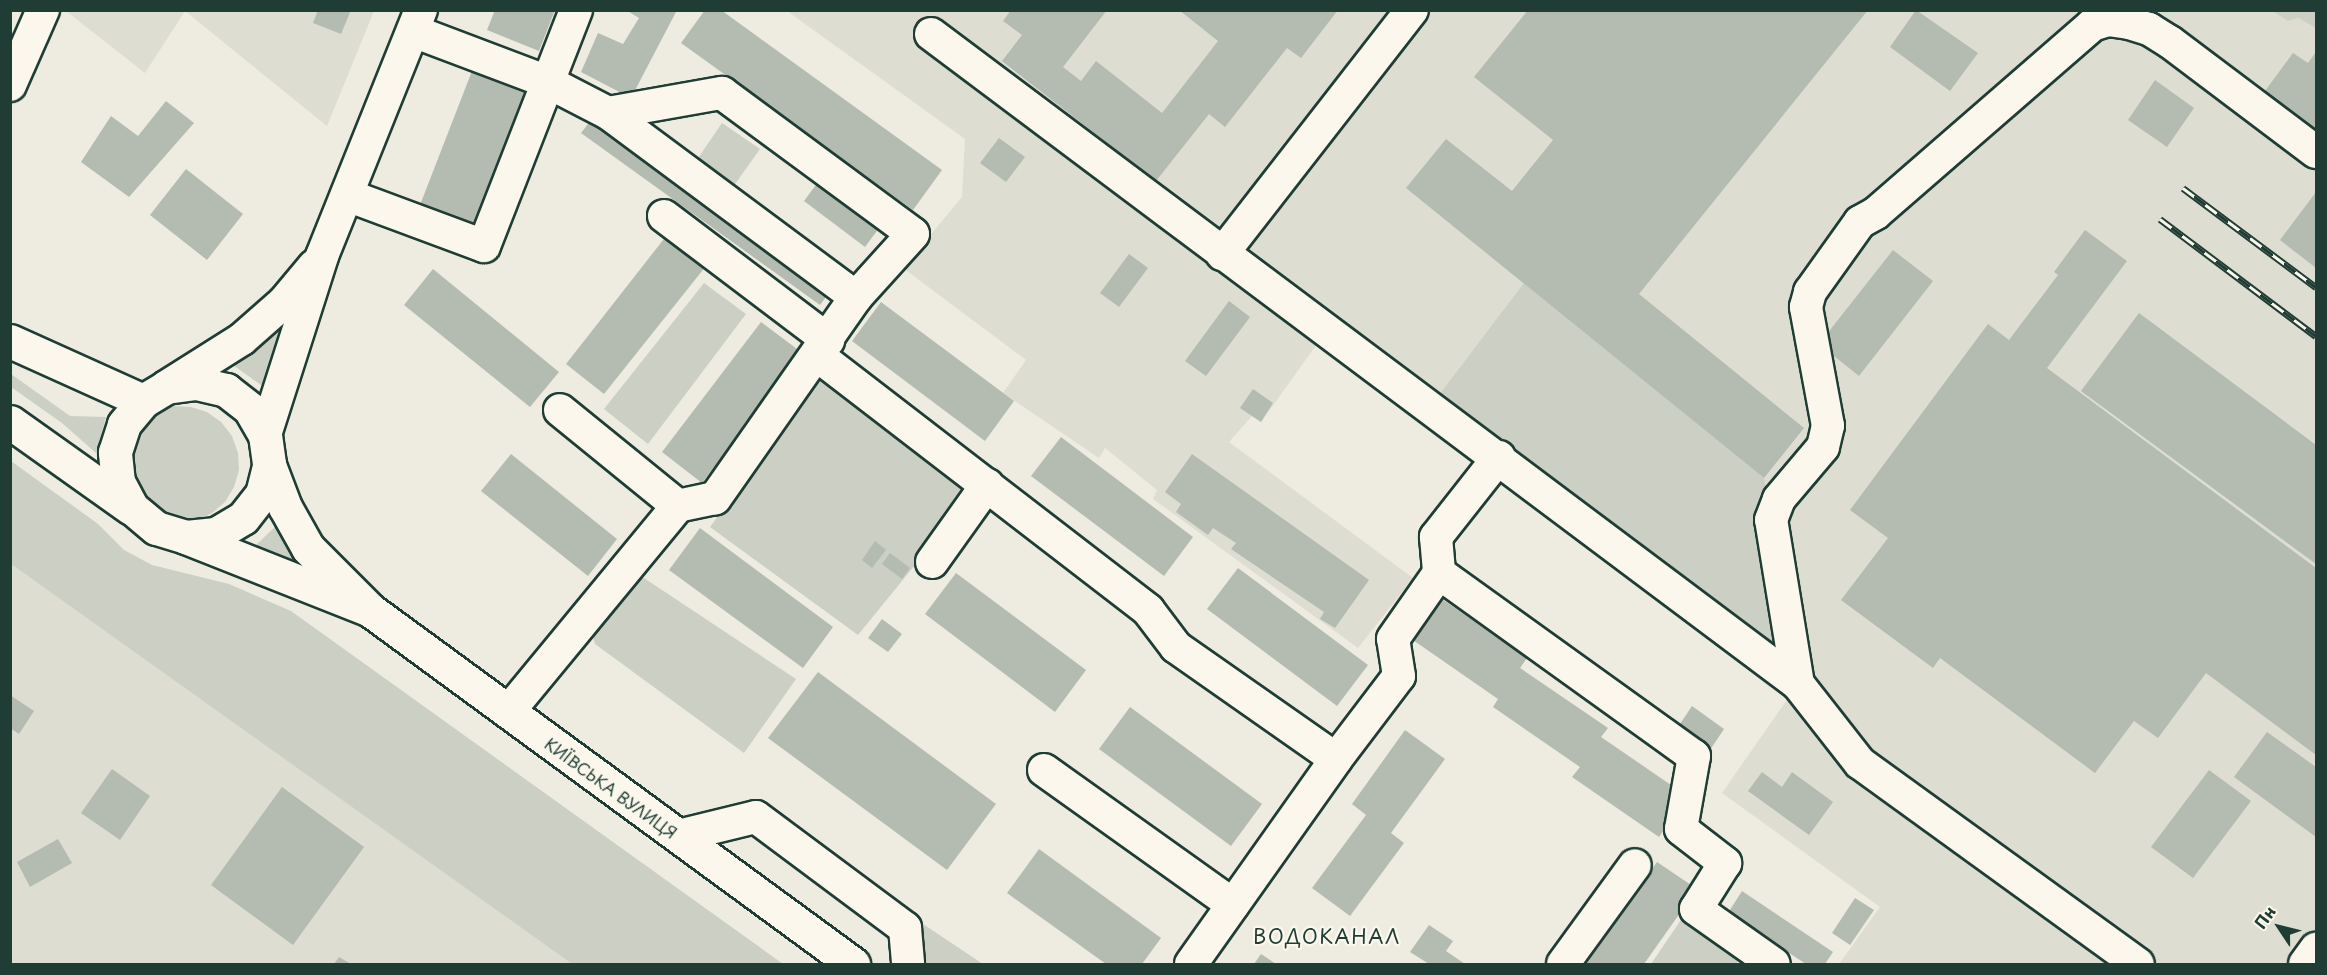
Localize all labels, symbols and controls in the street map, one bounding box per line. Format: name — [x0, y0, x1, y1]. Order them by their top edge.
street label: КИЇВСЬКА ВУЛИЦЯ — [542, 734, 680, 842]
north arrow — [2249, 897, 2309, 957]
text: Пн — [2248, 900, 2281, 933]
district label: ВОДОКАНАЛ — [1253, 924, 1401, 948]

